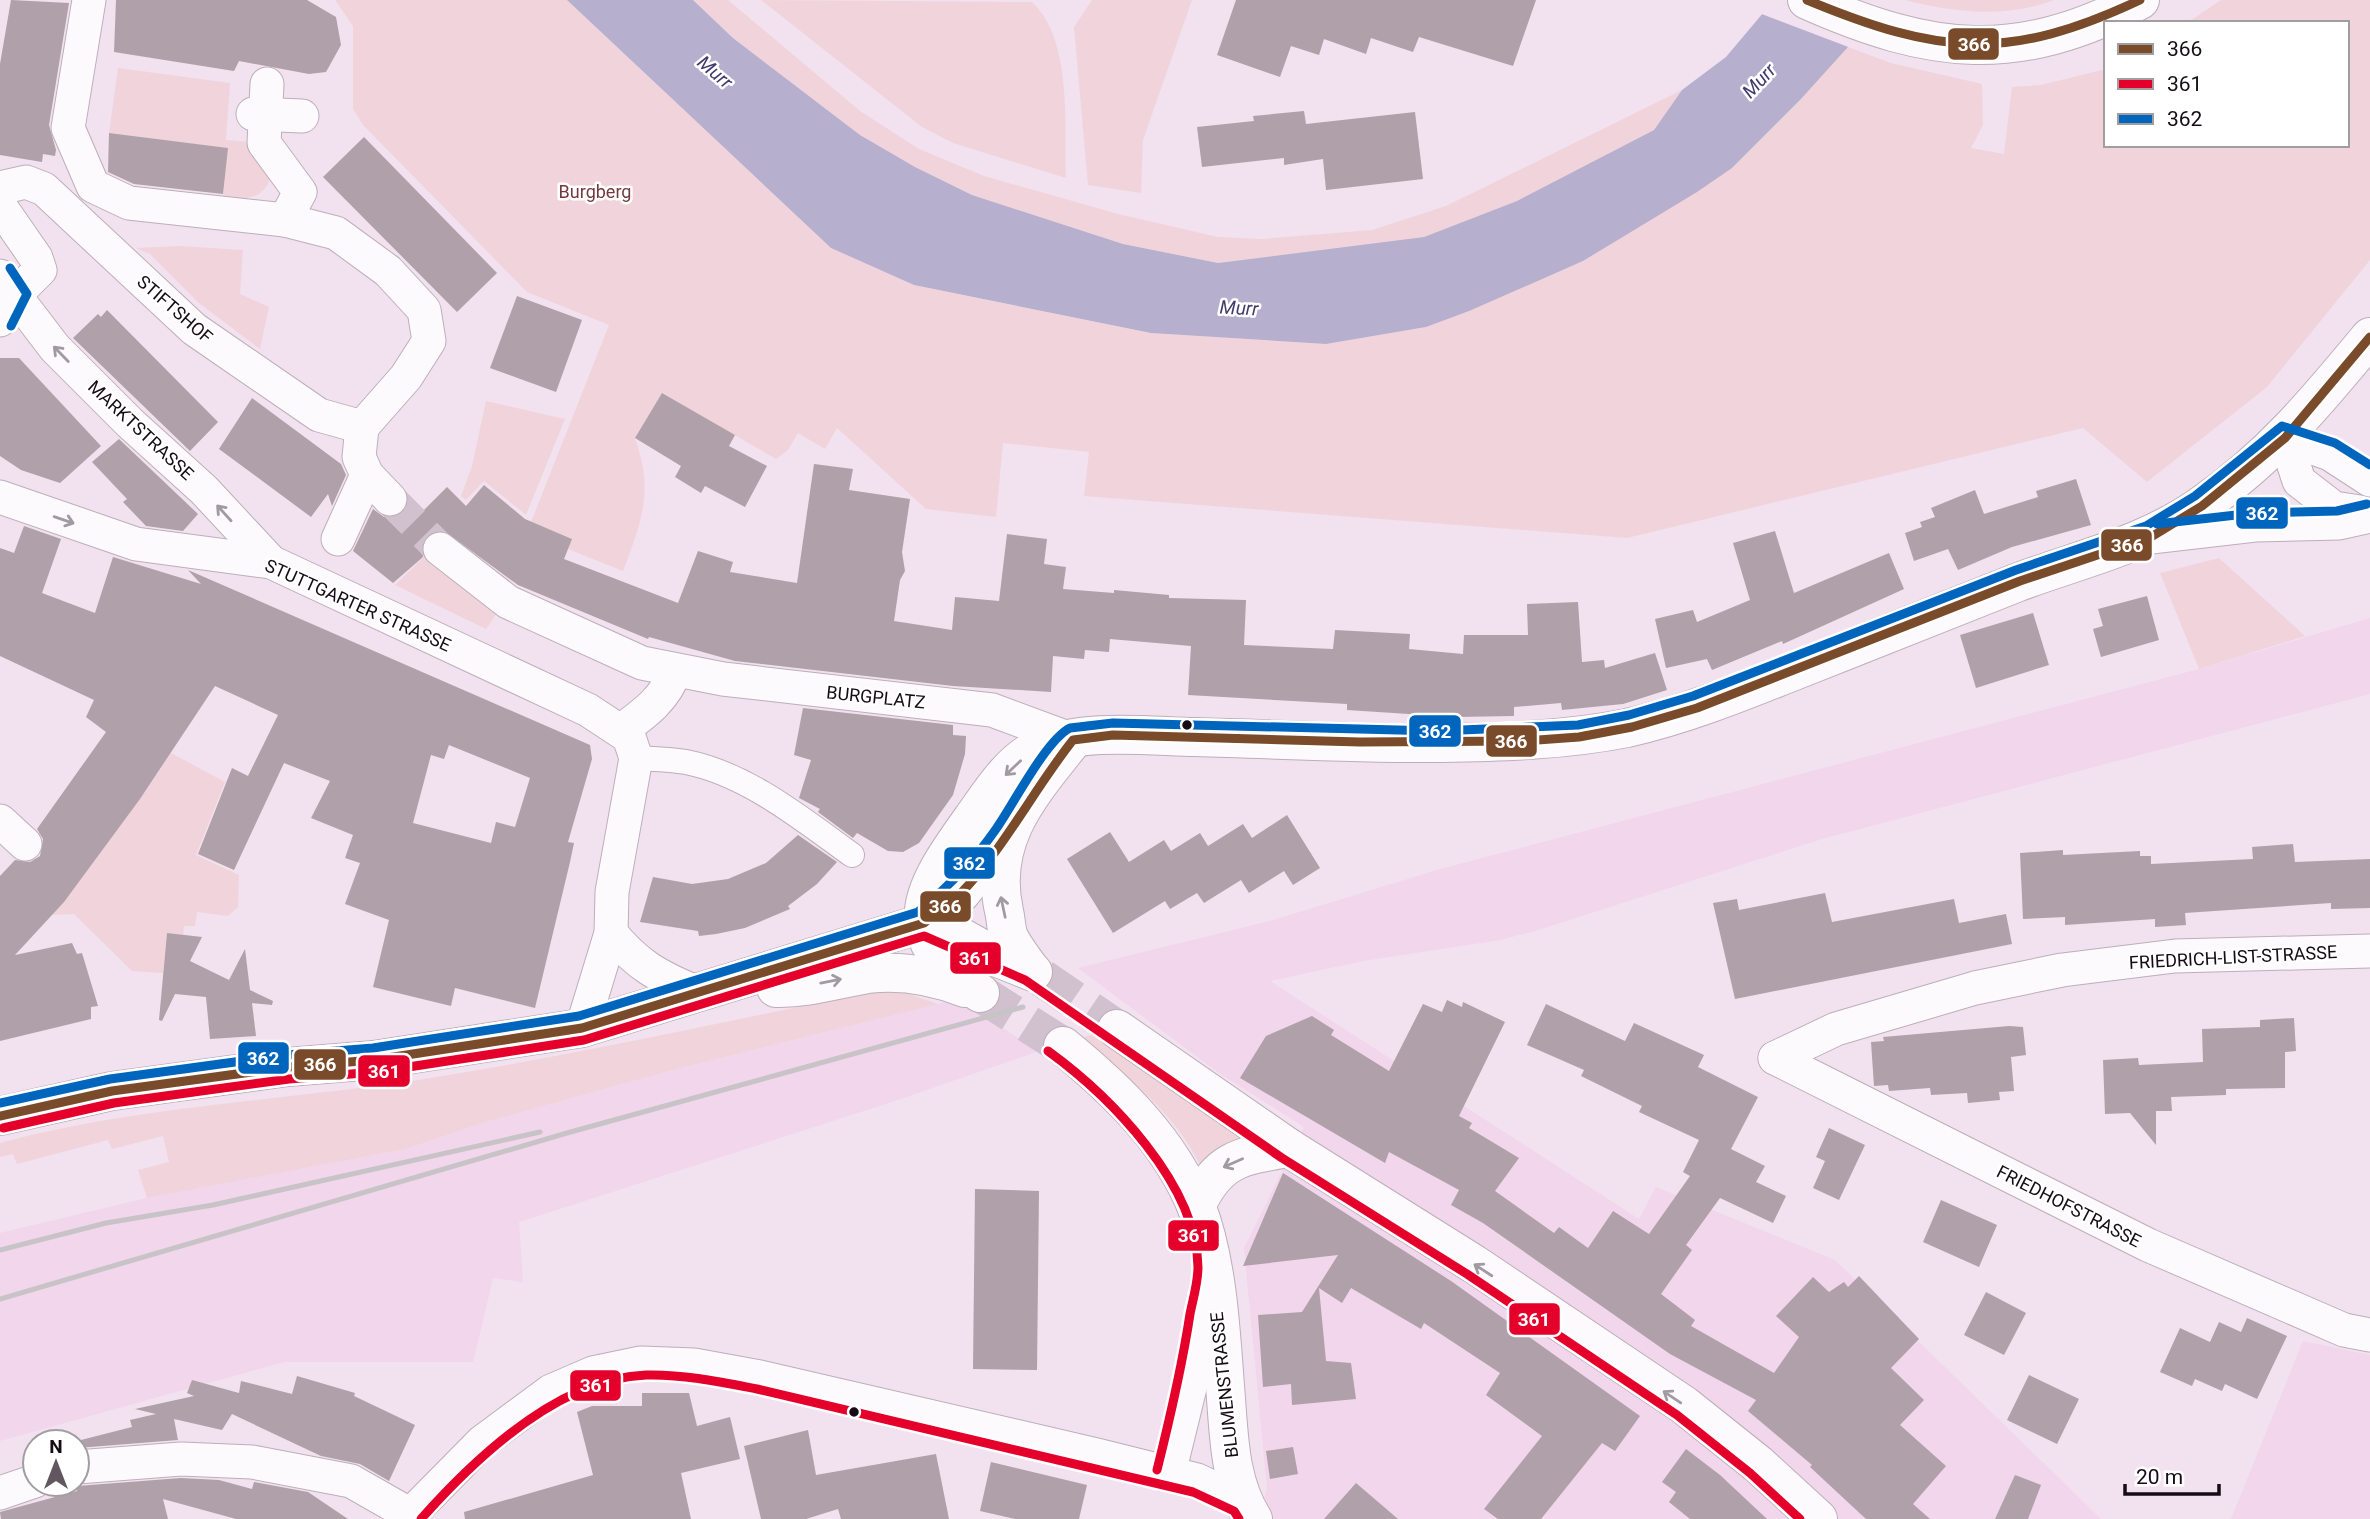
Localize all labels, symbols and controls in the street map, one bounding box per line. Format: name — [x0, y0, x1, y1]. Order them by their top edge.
legend — [2104, 21, 2349, 147]
line badge: 366 — [1947, 27, 2000, 61]
text: 366 — [1958, 33, 1990, 56]
text: 366 — [2167, 37, 2202, 61]
water label: Murr — [693, 51, 738, 94]
water label: Murr — [1737, 58, 1781, 103]
text: 361 — [2167, 72, 2202, 96]
text: 362 — [2167, 107, 2203, 131]
park label: Burgberg — [559, 181, 631, 202]
street label: STIFTSHOF — [133, 271, 217, 347]
water label: Murr — [1219, 296, 1260, 321]
one-way arrow — [53, 345, 70, 362]
street label: MARKTSTRASSE — [84, 376, 198, 484]
line badge: 362 — [2235, 496, 2289, 530]
text: 362 — [2246, 502, 2278, 525]
one-way arrow — [216, 504, 232, 522]
one-way arrow — [53, 515, 75, 527]
line badge: 366 — [2100, 528, 2153, 562]
text: 366 — [2111, 534, 2143, 557]
street label: STUTTGARTER STRASSE — [262, 554, 454, 656]
street label: BURGPLATZ — [825, 681, 927, 713]
line badge: 362 — [1408, 714, 1462, 748]
unlabelled marker — [1180, 718, 1194, 732]
text: 362 — [1419, 720, 1451, 743]
line badge: 366 — [1485, 724, 1538, 758]
text: 366 — [1495, 730, 1527, 753]
one-way arrow — [1005, 760, 1022, 777]
line badge: 362 — [943, 846, 996, 880]
text: 362 — [953, 852, 985, 875]
line badge: 366 — [919, 890, 972, 923]
text: 366 — [929, 895, 961, 918]
one-way arrow — [996, 897, 1009, 919]
line badge: 361 — [949, 941, 1002, 975]
street label: FRIEDRICH-LIST-STRASSE — [2128, 941, 2338, 973]
text: 361 — [959, 947, 991, 970]
one-way arrow — [819, 974, 842, 988]
line badge: 362 — [237, 1041, 290, 1075]
text: 362 — [247, 1047, 279, 1070]
line badge: 366 — [293, 1048, 347, 1081]
text: 366 — [304, 1053, 336, 1076]
line badge: 361 — [357, 1054, 411, 1088]
text: 361 — [368, 1060, 400, 1083]
one-way arrow — [1222, 1157, 1244, 1170]
street label: FRIEDHOFSTRASSE — [1993, 1161, 2145, 1251]
line badge: 361 — [1167, 1219, 1220, 1252]
text: 361 — [1178, 1224, 1210, 1247]
one-way arrow — [1474, 1262, 1493, 1277]
line badge: 361 — [1508, 1302, 1561, 1336]
text: 361 — [1518, 1308, 1550, 1331]
street label: BLUMENSTRASSE — [1206, 1311, 1242, 1459]
line badge: 361 — [569, 1369, 622, 1402]
text: 361 — [580, 1374, 612, 1397]
one-way arrow — [1663, 1389, 1682, 1404]
unlabelled marker — [847, 1405, 861, 1419]
north arrow — [21, 1428, 91, 1498]
text: N — [49, 1435, 63, 1458]
scale bar — [2125, 1452, 2220, 1496]
text: 20 m — [2136, 1465, 2183, 1489]

